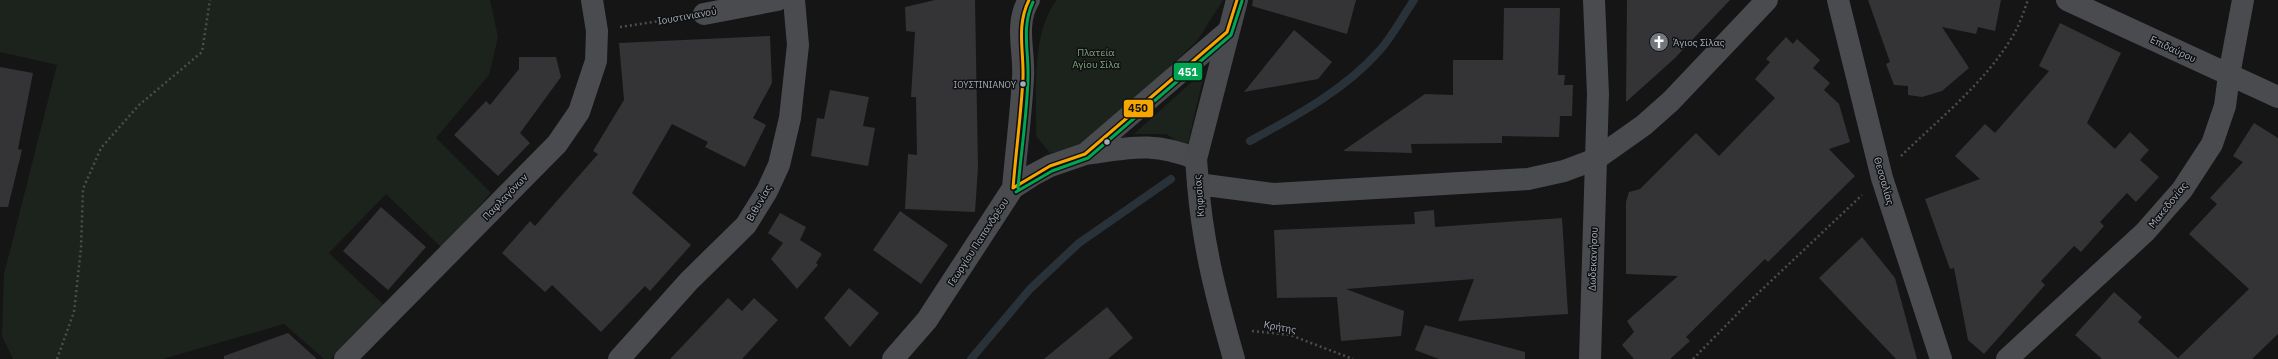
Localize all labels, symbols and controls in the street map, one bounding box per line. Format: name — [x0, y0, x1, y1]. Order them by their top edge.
street label: Ιουστινιανού — [657, 4, 717, 28]
church icon: Άγιος Σίλας — [1648, 31, 1670, 53]
street label: Επιδαύρου — [2148, 33, 2198, 65]
place label: Άγιος Σίλας — [1673, 36, 1725, 49]
park label: Πλατεία Αγίου Σίλα — [1072, 46, 1120, 71]
line badge: 451 — [1173, 62, 1203, 81]
text: 451 — [1178, 65, 1198, 79]
place label: ΙΟΥΣΤΙΝΙΑΝΟΥ — [954, 79, 1017, 90]
marker: ΙΟΥΣΤΙΝΙΑΝΟΥ — [1018, 79, 1028, 89]
line badge: 450 — [1123, 99, 1154, 118]
text: 450 — [1128, 101, 1148, 115]
unlabelled marker — [1102, 137, 1112, 147]
street label: Θεσσαλίας — [1871, 155, 1897, 207]
street label: Παφλαγόνων — [480, 171, 530, 223]
street label: Κηφισίας — [1191, 174, 1207, 217]
street label: Μακεδονίας — [2146, 179, 2191, 231]
street label: Βιθυνίας — [743, 182, 775, 224]
street label: Γεωργίου Παπανδρέου — [945, 196, 1011, 288]
street label: Δωδεκανήσου — [1585, 227, 1601, 291]
street label: Κρήτης — [1263, 318, 1297, 336]

